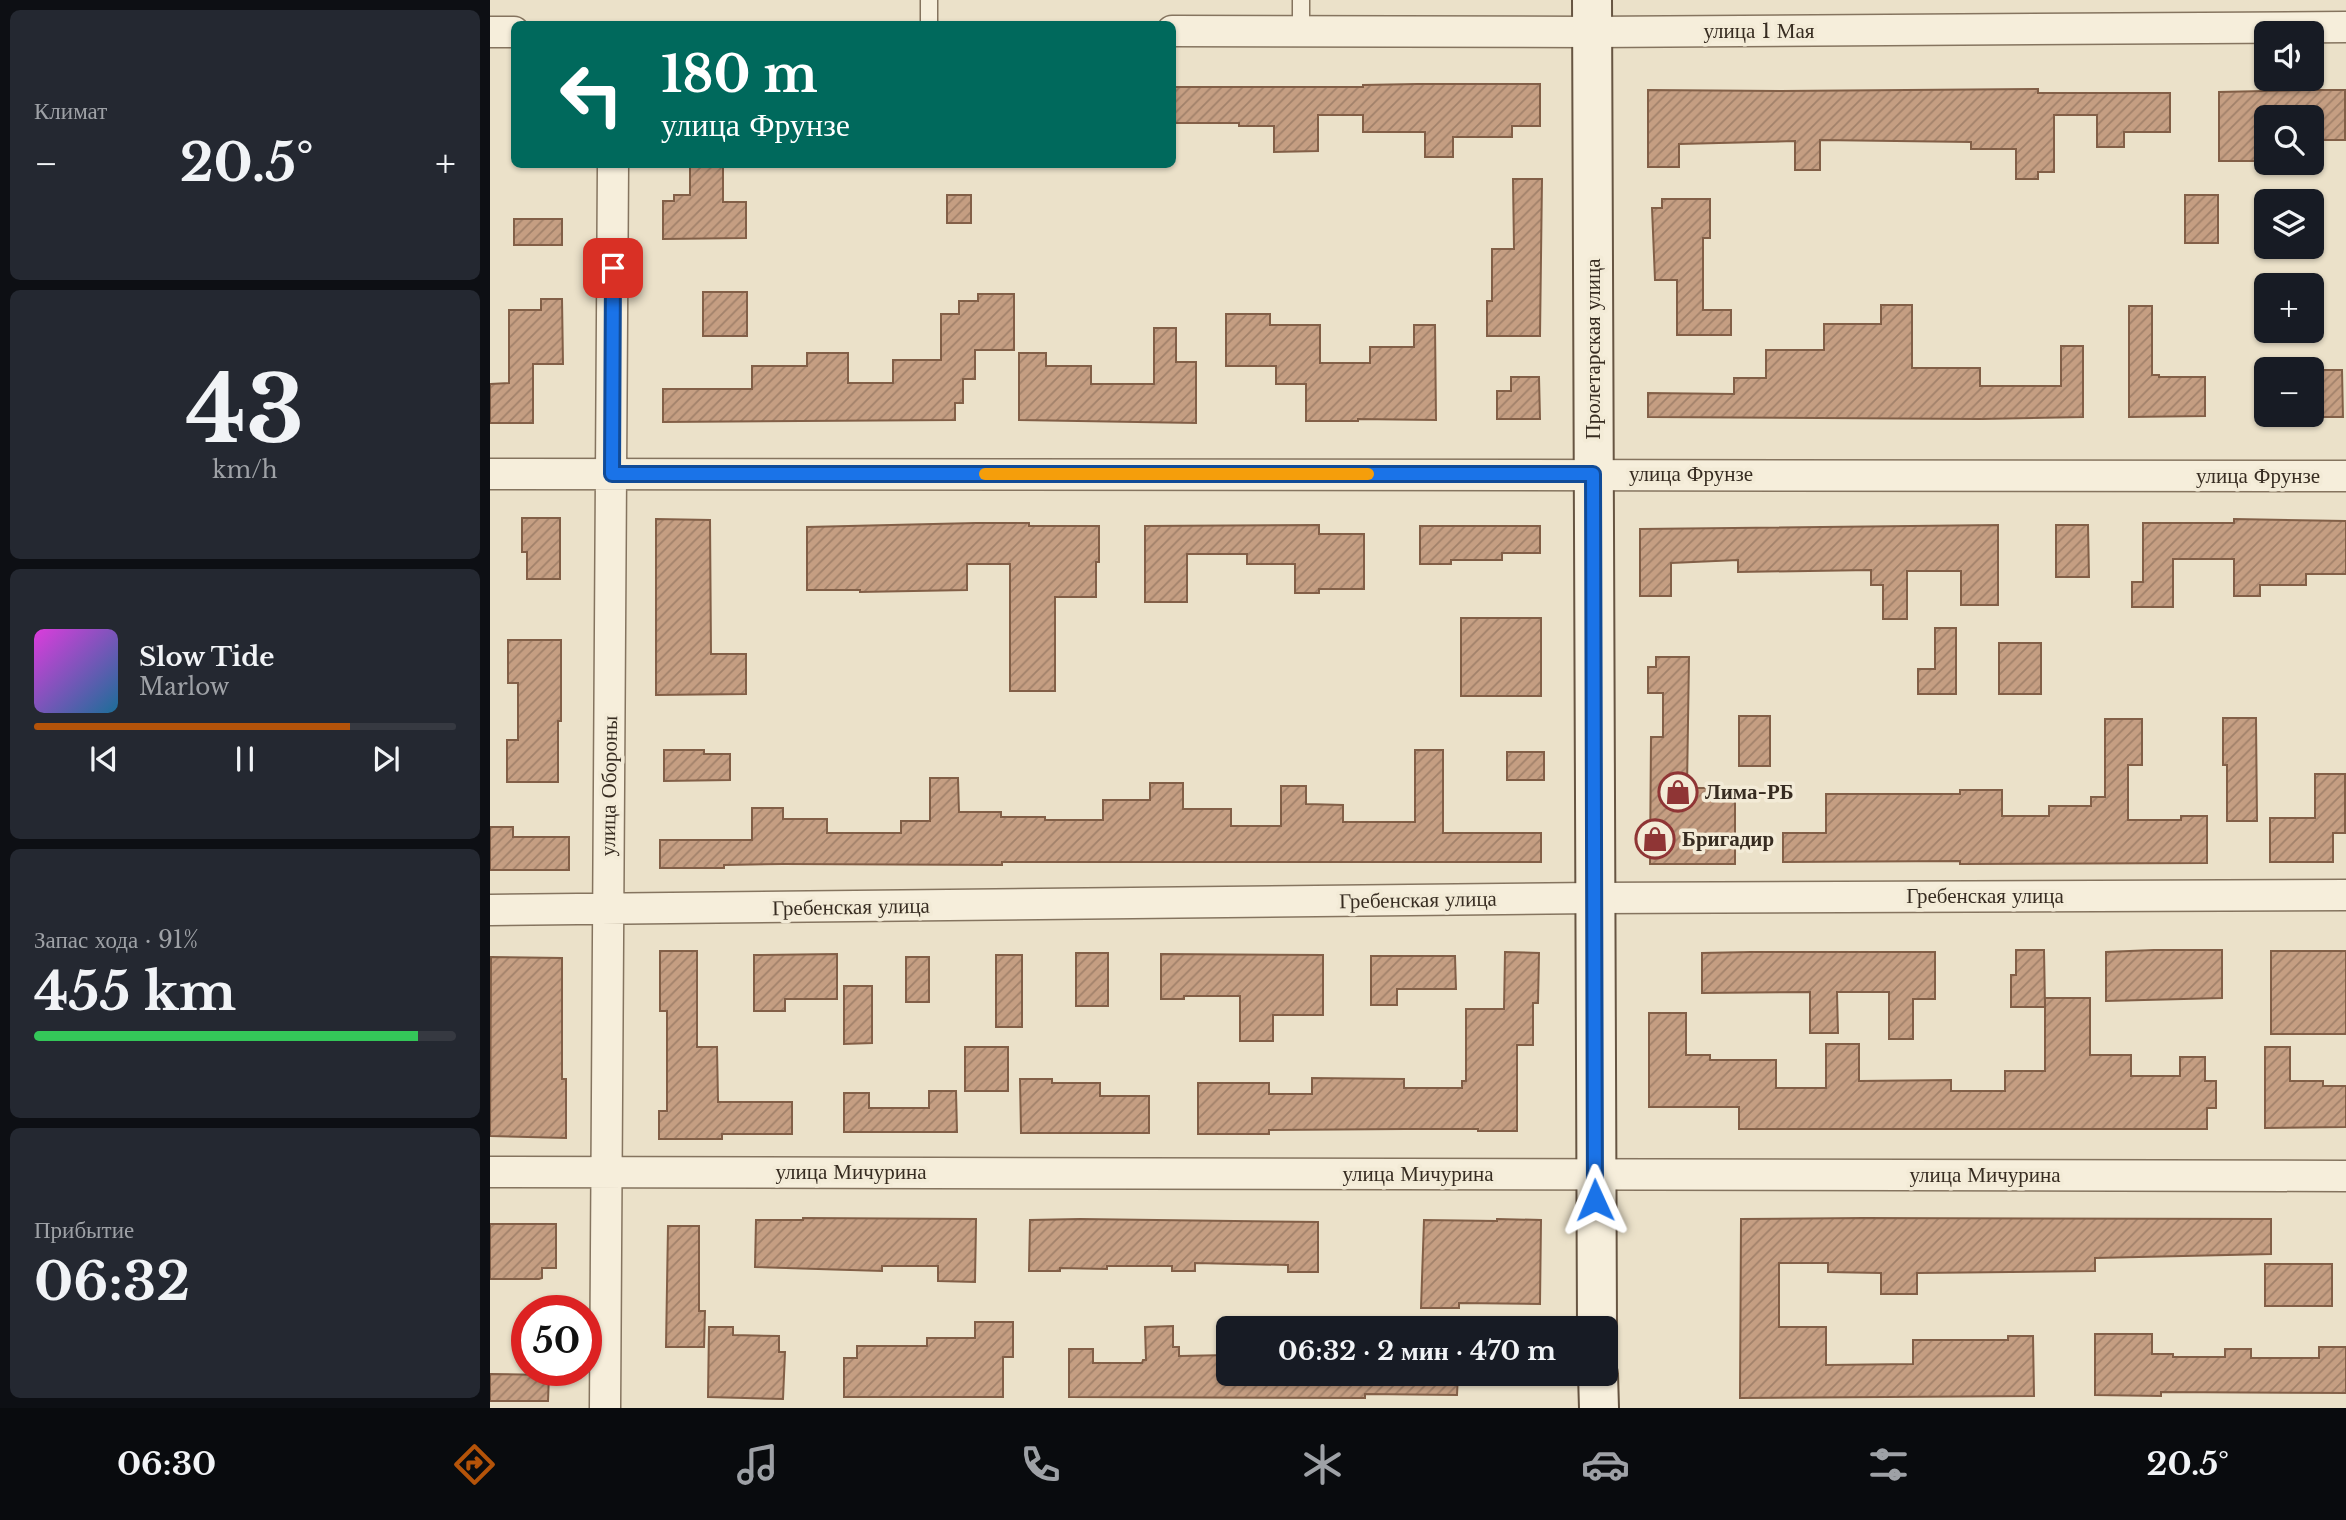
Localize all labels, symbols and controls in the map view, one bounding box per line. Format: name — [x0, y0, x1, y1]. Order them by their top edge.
street label: улица 1 Мая — [1704, 18, 1815, 44]
map controls — [2254, 21, 2324, 427]
button: sound — [2254, 21, 2324, 91]
text: 180 m — [661, 44, 818, 105]
icon: left — [546, 49, 637, 140]
text: Климат — [34, 97, 107, 125]
text: улица Фрунзе — [661, 105, 850, 145]
button: search — [2254, 105, 2324, 175]
text: 20.5° — [180, 131, 314, 195]
text: − — [34, 140, 58, 187]
text: + — [435, 140, 456, 187]
button: layers — [2254, 189, 2324, 259]
pin — [583, 238, 643, 298]
icon: arrive — [594, 249, 632, 287]
street label: Пролетарская улица — [1580, 258, 1606, 440]
button: + — [2254, 273, 2324, 343]
text: 43 — [186, 354, 304, 467]
button: − — [2254, 357, 2324, 427]
text: km/h — [212, 456, 278, 484]
street label: улица Фрунзе — [1629, 461, 1753, 487]
street label: улица Фрунзе — [2196, 463, 2320, 489]
text: Slow Tide — [139, 641, 275, 673]
text: Marlow — [139, 673, 229, 701]
street label: улица Обороны — [595, 715, 623, 857]
icon: previous — [85, 740, 123, 778]
icon: pause — [226, 740, 264, 778]
icon: next — [367, 740, 405, 778]
shop icon: Лима-РБ — [1657, 771, 1699, 813]
place label: Лима-РБ — [1705, 779, 1794, 805]
shop icon: Бригадир — [1634, 818, 1676, 860]
place label: Бригадир — [1682, 826, 1774, 852]
street label: Гребенская улица — [1906, 883, 2065, 909]
street label: Гребенская улица — [1339, 886, 1498, 914]
street label: Гребенская улица — [772, 893, 931, 921]
text: Запас хода · 91% — [34, 926, 198, 954]
text: 455 km — [34, 960, 236, 1024]
street label: улица Мичурина — [775, 1159, 927, 1185]
street label: улица Мичурина — [1342, 1161, 1494, 1187]
street label: улица Мичурина — [1909, 1162, 2061, 1188]
position arrow — [1558, 1163, 1632, 1237]
text: Прибытие — [34, 1216, 134, 1244]
text: 06:32 — [34, 1250, 190, 1314]
speed limit sign: 50 — [511, 1295, 602, 1386]
text: 06:32 · 2 мин · 470 m — [1278, 1335, 1556, 1367]
icon: directions — [450, 1440, 499, 1489]
icon: music — [733, 1440, 782, 1489]
icon: phone — [1016, 1440, 1065, 1489]
icon: climate — [1298, 1440, 1347, 1489]
icon: car — [1581, 1440, 1630, 1489]
icon: filters — [1864, 1440, 1913, 1489]
text: 06:30 — [117, 1444, 216, 1484]
text: 20.5° — [2147, 1444, 2229, 1484]

